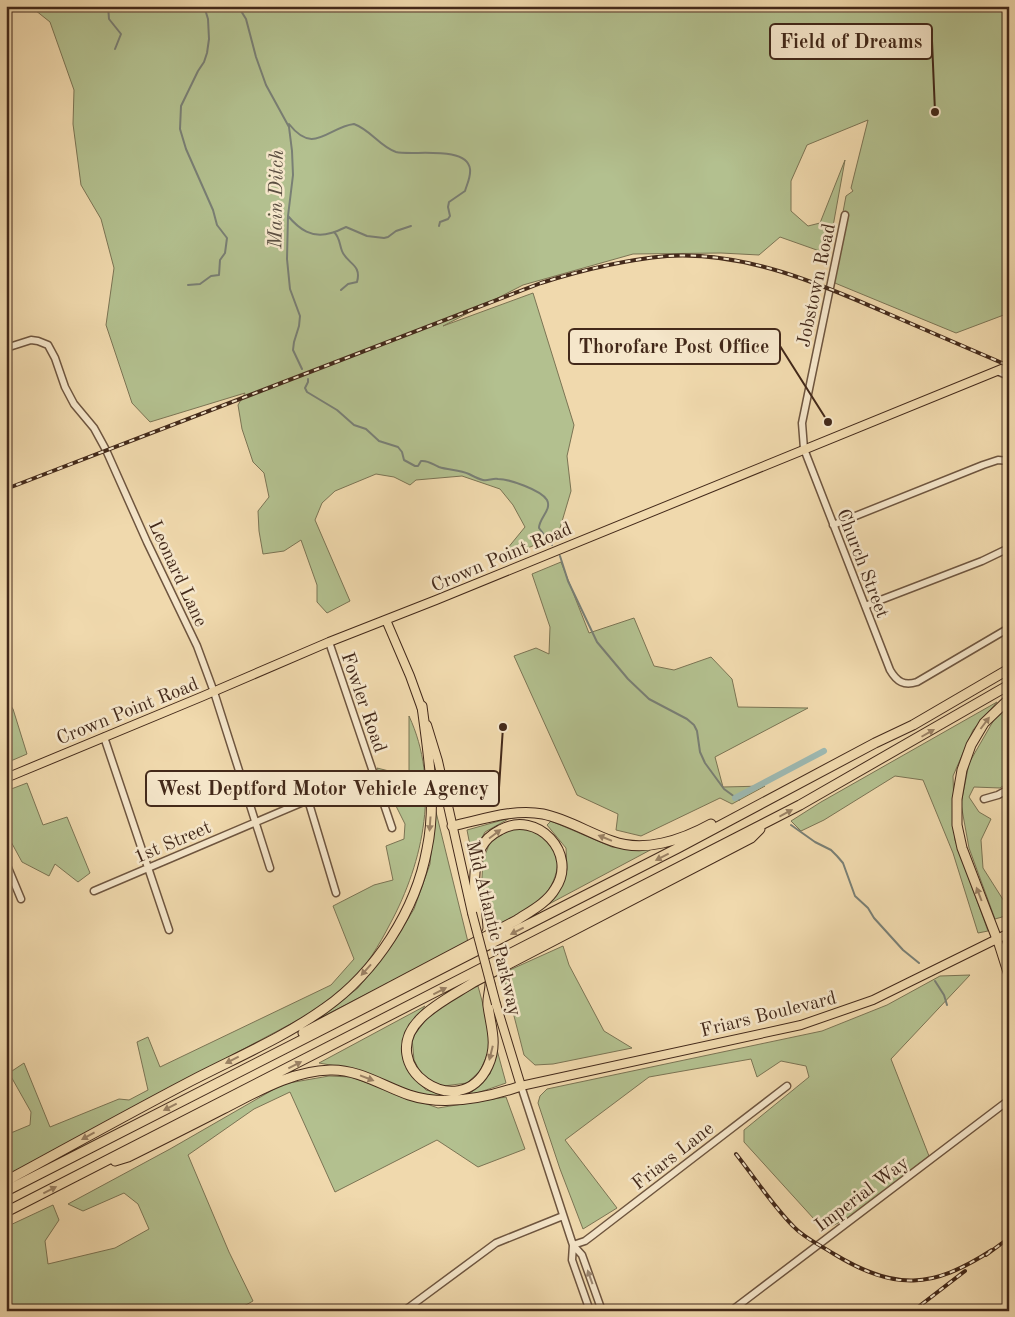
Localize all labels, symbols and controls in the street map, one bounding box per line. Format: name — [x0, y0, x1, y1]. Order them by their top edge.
callout: Field of Dreams — [770, 24, 932, 59]
text: Field of Dreams — [780, 33, 922, 53]
water label: Main Ditch — [266, 149, 288, 250]
street label: Jobstown Road — [795, 222, 840, 349]
callout: Thorofare Post Office — [569, 329, 780, 364]
text: Thorofare Post Office — [578, 338, 770, 358]
street label: Church Street — [832, 507, 891, 621]
street label: Leonard Lane — [144, 518, 210, 630]
street label: Crown Point Road — [429, 520, 575, 597]
street label: Fowler Road — [337, 650, 389, 755]
street label: Crown Point Road — [54, 675, 202, 749]
one-way arrow — [980, 716, 990, 730]
one-way arrow — [921, 729, 935, 737]
callout: West Deptford Motor Vehicle Agency — [146, 771, 499, 806]
text: West Deptford Motor Vehicle Agency — [157, 780, 489, 800]
one-way arrow — [779, 809, 794, 817]
one-way arrow — [426, 817, 434, 833]
street label: 1st Street — [132, 819, 214, 868]
one-way arrow — [488, 829, 501, 839]
one-way arrow — [598, 834, 612, 842]
street label: Mid Atlantic Parkway — [462, 839, 524, 1018]
one-way arrow — [655, 853, 669, 861]
one-way arrow — [975, 886, 982, 901]
one-way arrow — [510, 927, 525, 935]
one-way arrow — [360, 964, 372, 976]
one-way arrow — [432, 987, 447, 995]
street label: Friars Boulevard — [699, 989, 839, 1042]
one-way arrow — [487, 1046, 495, 1061]
one-way arrow — [225, 1056, 239, 1064]
one-way arrow — [288, 1061, 302, 1069]
one-way arrow — [360, 1074, 375, 1082]
one-way arrow — [162, 1103, 177, 1111]
street label: Friars Lane — [629, 1119, 718, 1195]
one-way arrow — [82, 1132, 95, 1141]
street label: Imperial Way — [812, 1154, 913, 1236]
one-way arrow — [43, 1186, 57, 1194]
one-way arrow — [585, 1269, 593, 1284]

